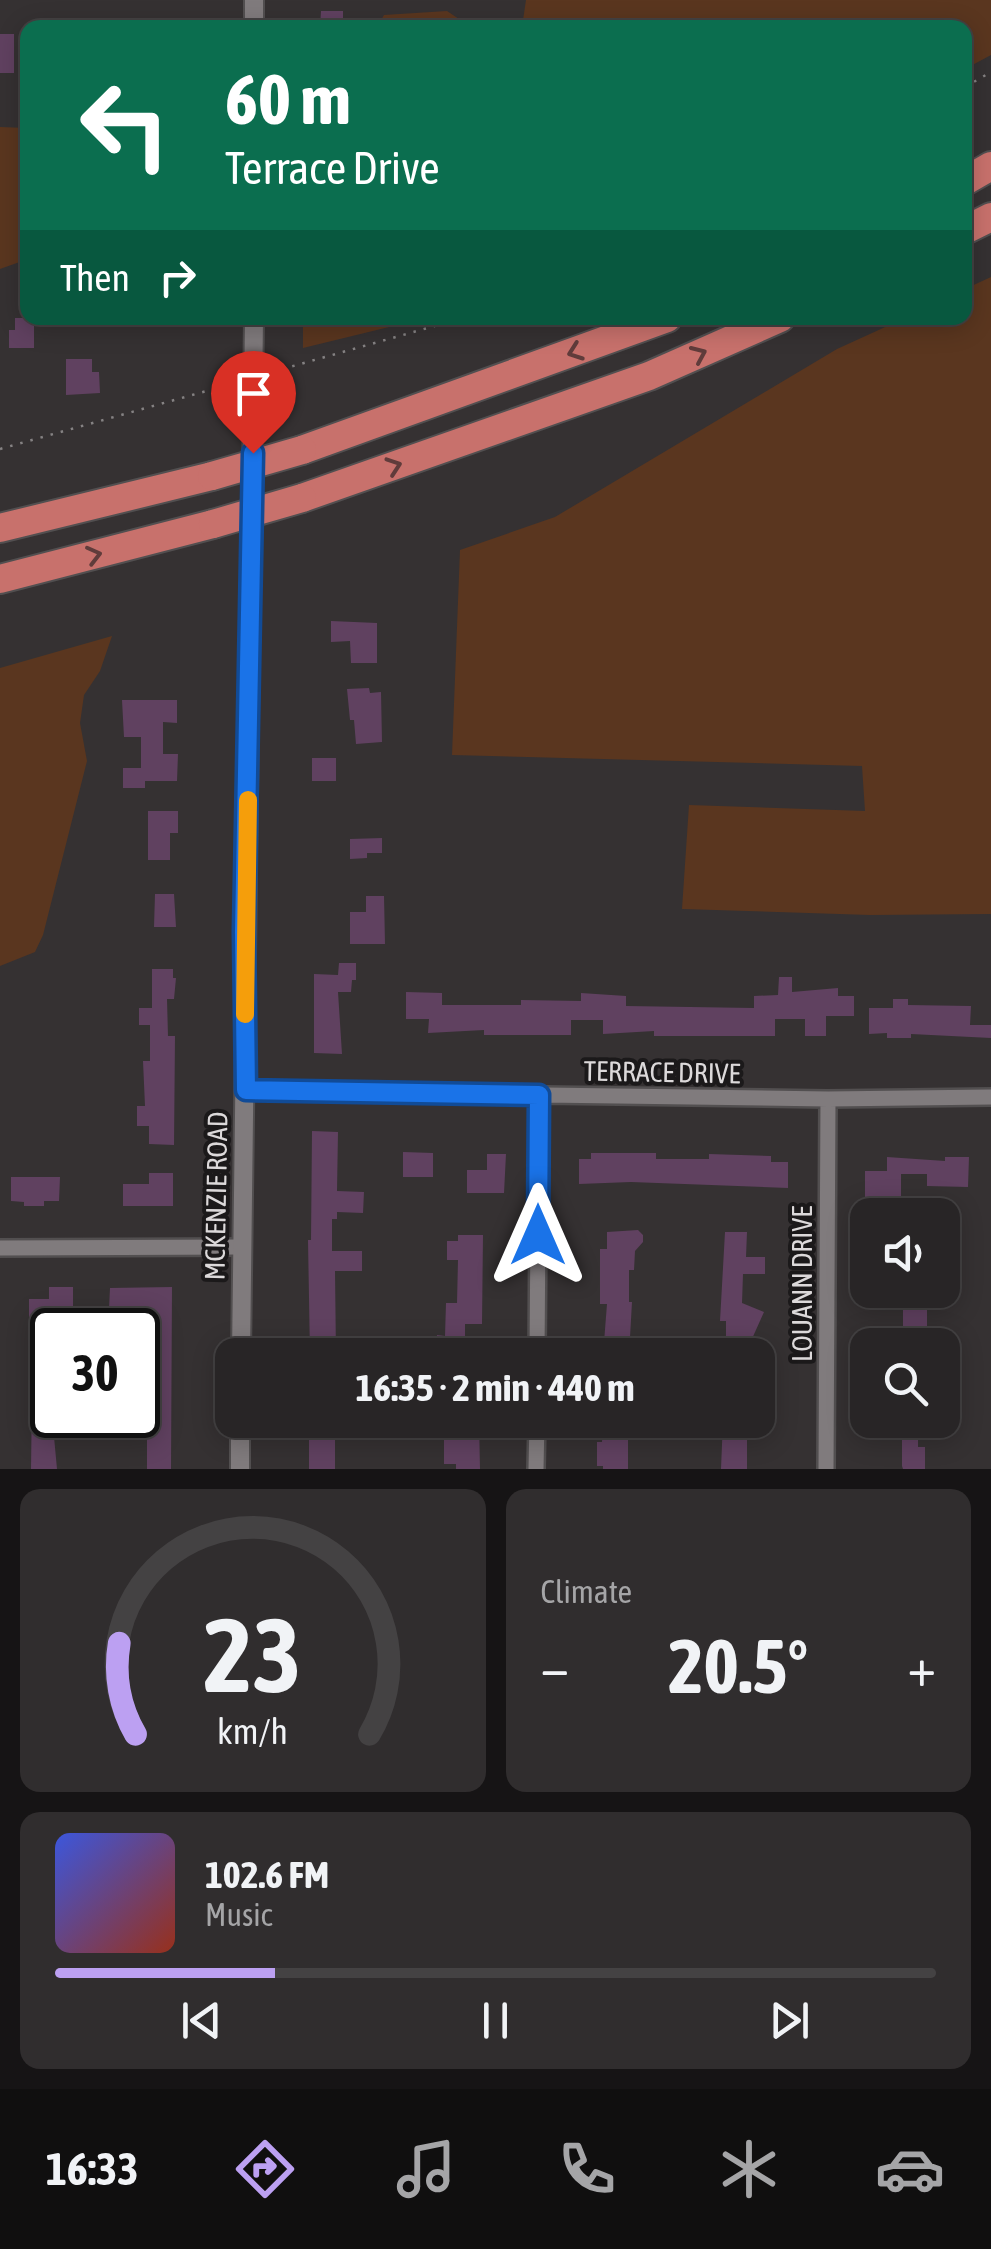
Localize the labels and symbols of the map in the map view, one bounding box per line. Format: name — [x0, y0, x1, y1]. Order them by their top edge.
one-way arrow — [568, 340, 585, 361]
one-way arrow — [689, 346, 707, 366]
pin — [211, 351, 296, 454]
one-way arrow — [385, 457, 402, 478]
one-way arrow — [85, 546, 102, 567]
street label: TERRACE DRIVE — [583, 1055, 741, 1089]
street label: MCKENZIE ROAD — [199, 1111, 233, 1281]
position arrow — [486, 1183, 590, 1287]
street label: LOUANN DRIVE — [786, 1206, 818, 1362]
speed limit sign: 30 — [30, 1308, 160, 1438]

